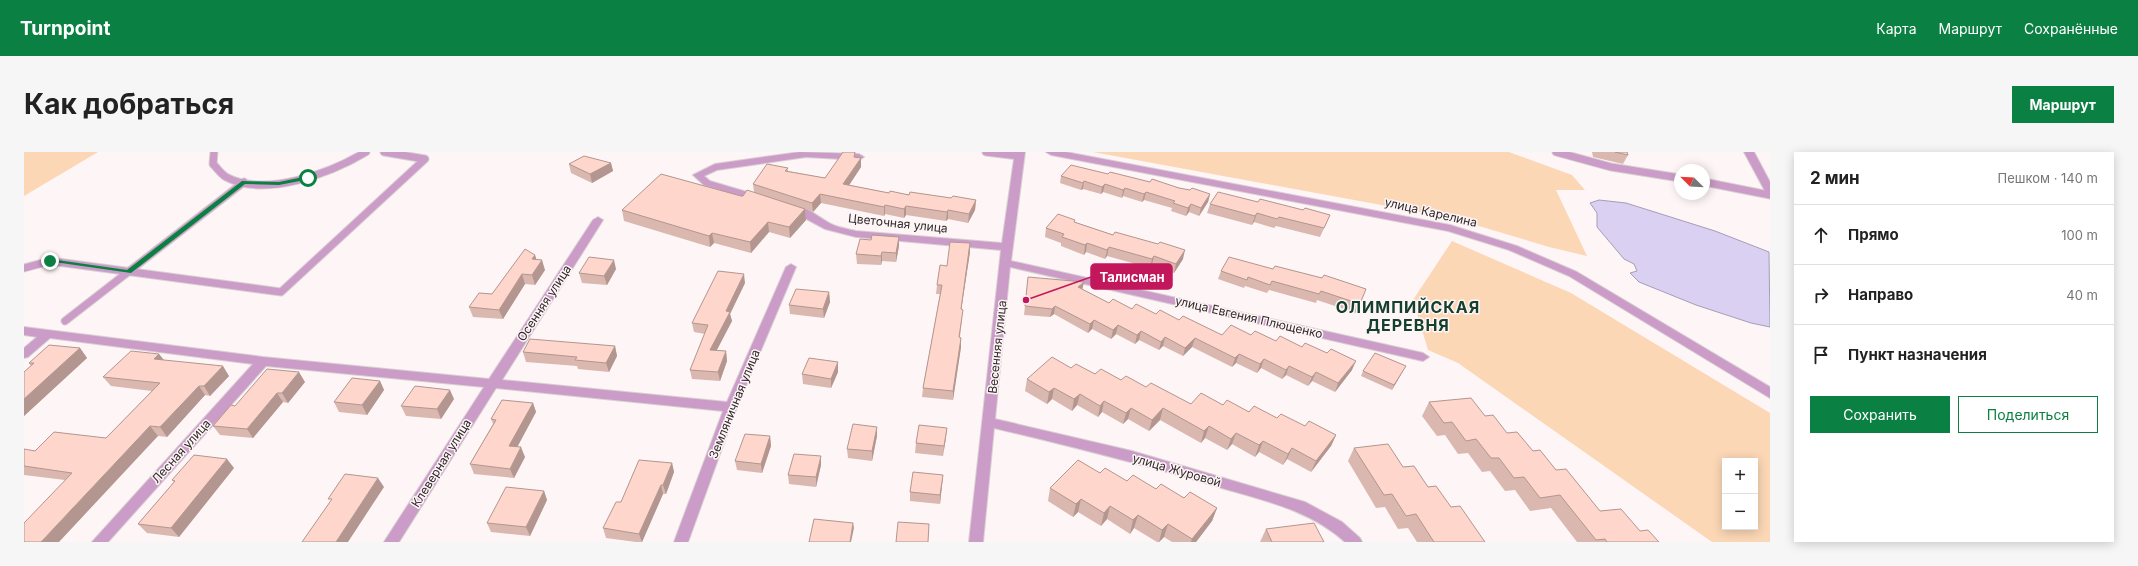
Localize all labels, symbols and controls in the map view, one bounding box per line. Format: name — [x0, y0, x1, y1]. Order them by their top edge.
text: Turnpoint — [20, 17, 110, 40]
text: Карта — [1876, 20, 1917, 37]
text: Маршрут — [1939, 20, 2002, 37]
text: Сохранённые — [2024, 20, 2118, 37]
button: Маршрут — [2012, 86, 2114, 123]
text: Как добраться — [24, 87, 234, 121]
north arrow — [1674, 164, 1710, 200]
text: 2 мин — [1810, 168, 1860, 188]
route start — [299, 169, 317, 187]
text: Пешком · 140 m — [1998, 170, 2098, 186]
street label: улица Карелина — [1383, 194, 1479, 230]
street label: Цветочная улица — [847, 210, 949, 236]
icon: ahead — [1810, 224, 1832, 246]
text: Прямо — [1848, 225, 1899, 244]
text: 100 m — [2061, 227, 2098, 243]
route end — [41, 252, 59, 270]
street label: Осенняя улица — [514, 262, 574, 344]
callout: Талисман — [1091, 264, 1172, 289]
text: Талисман — [1099, 269, 1165, 285]
icon: right — [1810, 284, 1832, 306]
text: Направо — [1848, 285, 1913, 304]
text: 40 m — [2066, 287, 2098, 303]
street label: улица Евгения Плющенко — [1174, 293, 1324, 341]
district label: ОЛИМПИЙСКАЯ ДЕРЕВНЯ — [1336, 297, 1480, 335]
street label: Весенняя улица — [985, 300, 1009, 394]
icon: arrive — [1810, 344, 1832, 366]
text: Пункт назначения — [1848, 345, 1987, 364]
street label: Земляничная улица — [705, 347, 763, 461]
button: Сохранить — [1810, 396, 1950, 433]
button: Поделиться — [1958, 396, 2098, 433]
street label: Лесная улица — [148, 416, 214, 486]
street label: Клеверная улица — [408, 416, 474, 510]
street label: улица Журовой — [1131, 450, 1223, 490]
map controls — [1722, 458, 1758, 530]
button: + — [1722, 458, 1758, 494]
button: − — [1722, 494, 1758, 530]

